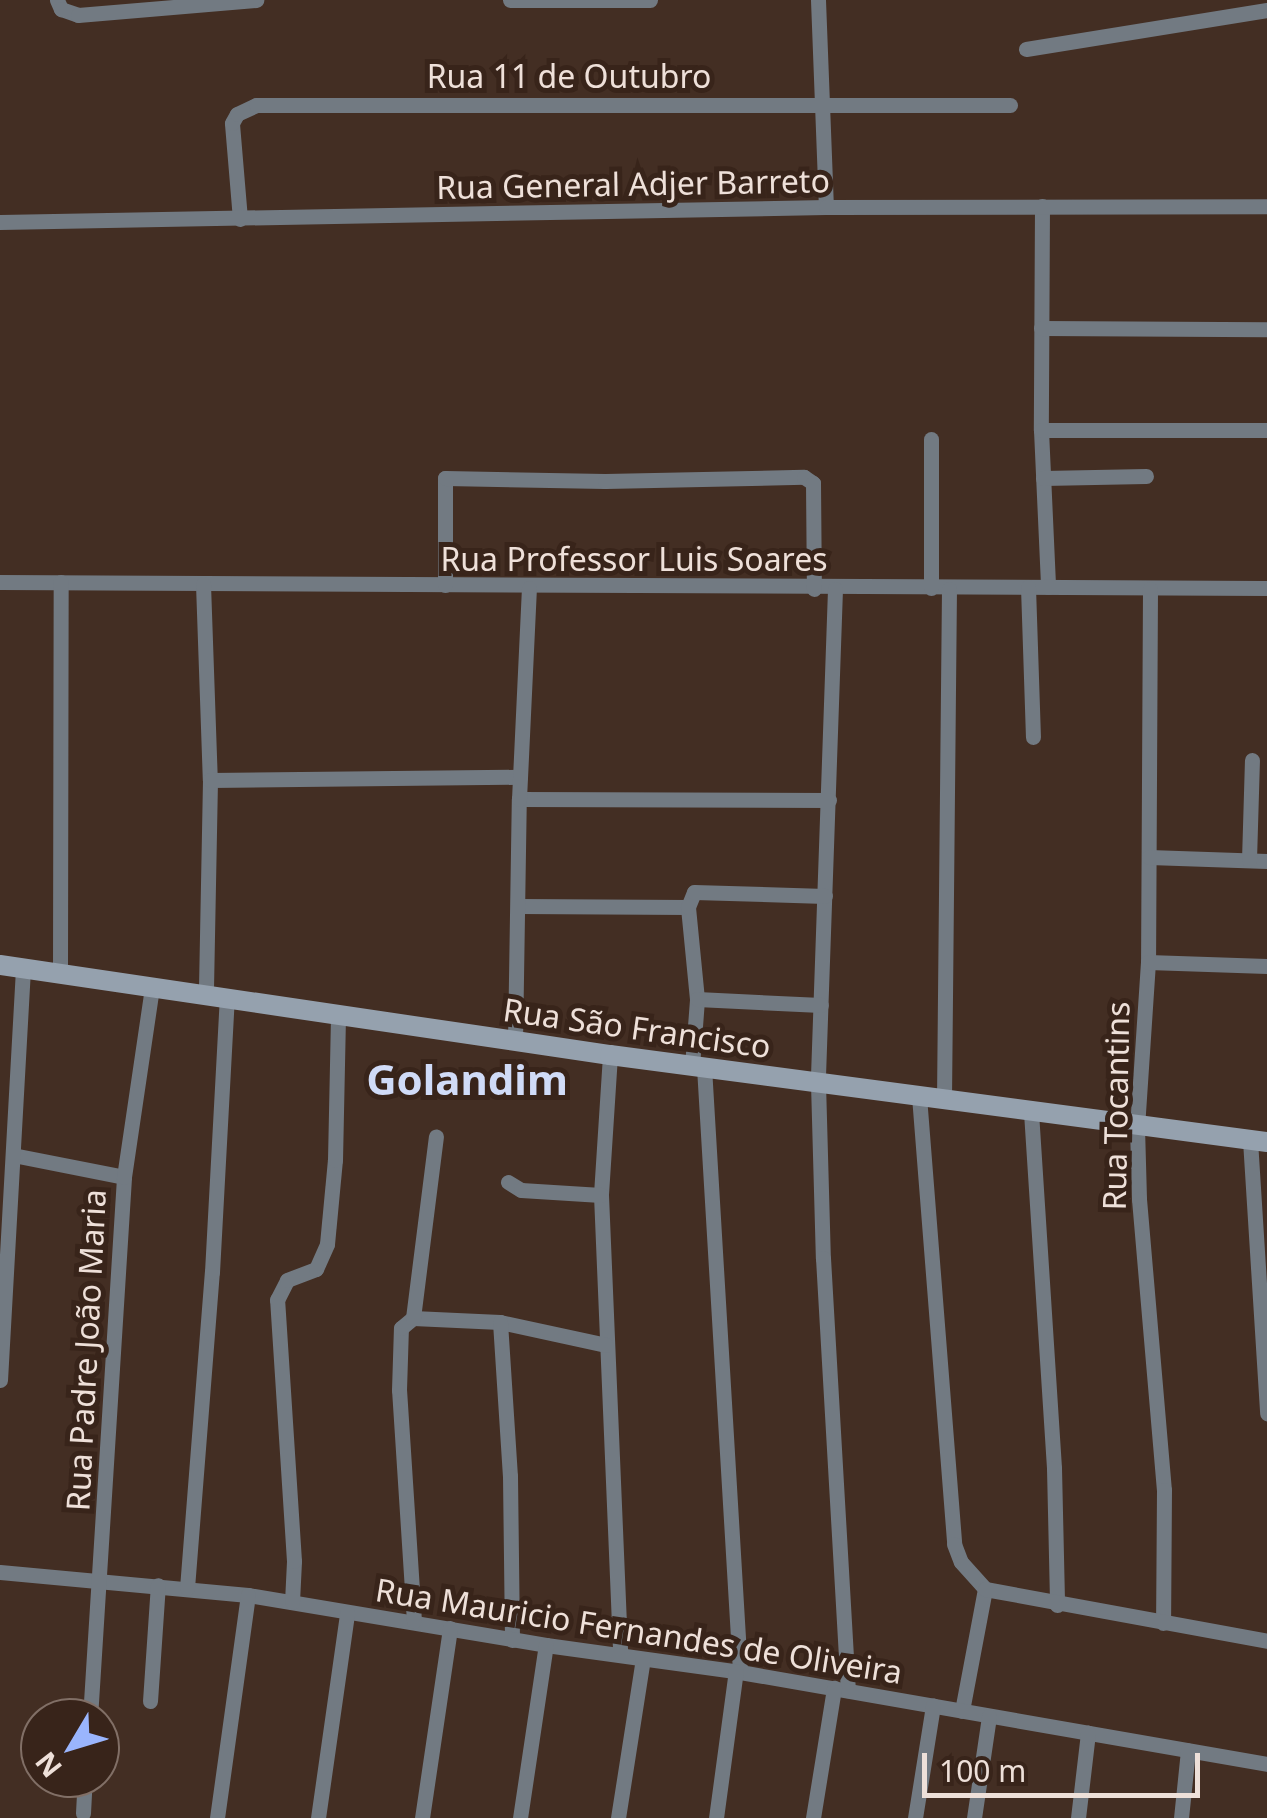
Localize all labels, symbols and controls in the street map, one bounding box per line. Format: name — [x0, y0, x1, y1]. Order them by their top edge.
street label: Rua 11 de Outubro — [427, 57, 711, 95]
street label: Rua General Adjer Barreto — [436, 161, 830, 207]
street label: Rua Professor Luis Soares — [440, 540, 828, 578]
street label: Rua São Francisco — [501, 990, 773, 1066]
street label: Rua Tocantins — [1095, 1001, 1137, 1211]
district label: Golandim — [366, 1054, 568, 1104]
street label: Rua Padre João Maria — [58, 1188, 114, 1512]
street label: Rua Mauricio Fernandes de Oliveira — [373, 1570, 905, 1692]
north arrow — [20, 1698, 120, 1798]
scale bar — [927, 1733, 1204, 1795]
text: N — [26, 1745, 70, 1786]
text: 100 m — [939, 1750, 1026, 1791]

